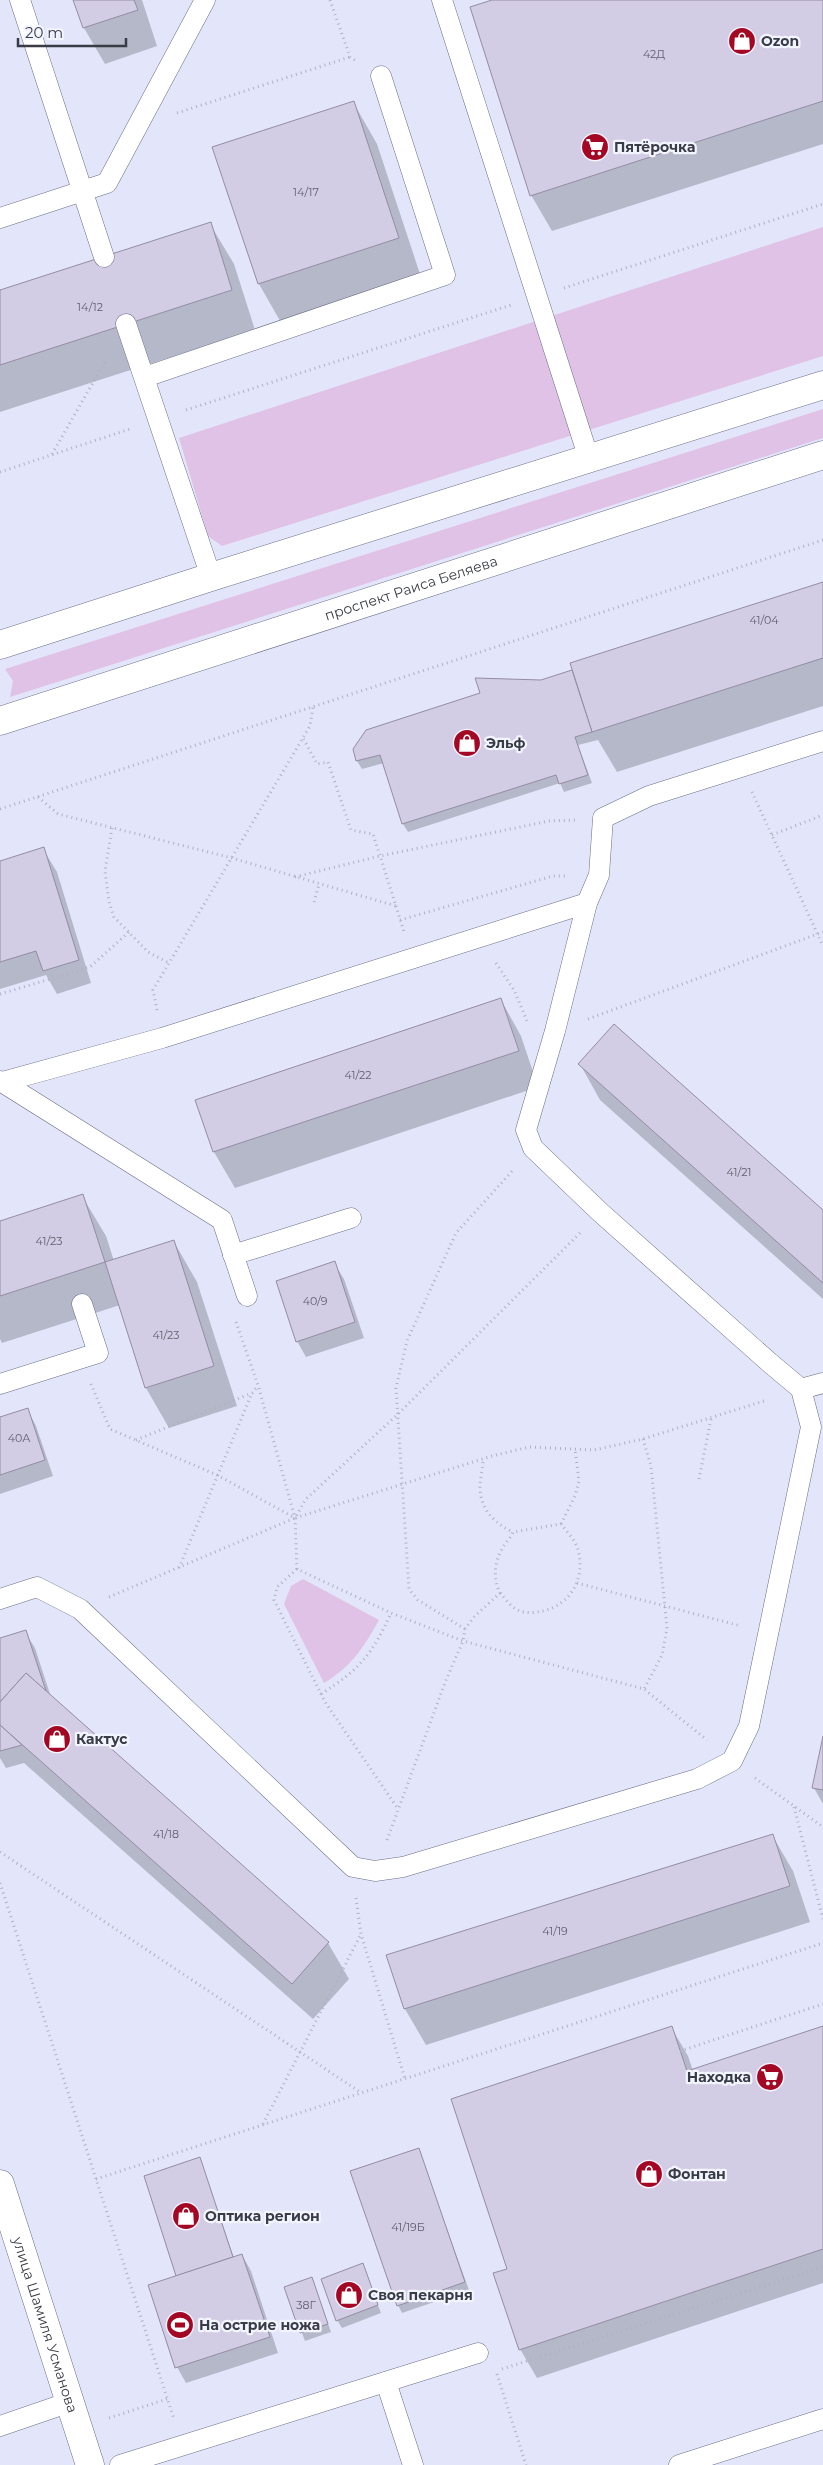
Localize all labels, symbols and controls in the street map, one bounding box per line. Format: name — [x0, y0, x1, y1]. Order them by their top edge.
scale bar — [18, 15, 125, 47]
text: 20 m — [25, 23, 63, 42]
shop icon: Ozon — [727, 26, 757, 56]
place label: Ozon — [761, 32, 799, 50]
house number: 42Д — [643, 47, 665, 61]
supermarket icon: Пятёрочка — [580, 132, 610, 162]
place label: Пятёрочка — [614, 138, 695, 156]
house number: 14/17 — [293, 185, 319, 199]
house number: 14/12 — [77, 300, 103, 314]
street label: проспект Раиса Беляева — [322, 552, 500, 625]
house number: 41/04 — [750, 613, 779, 627]
shop icon: Эльф — [452, 728, 482, 758]
place label: Эльф — [486, 734, 526, 752]
house number: 41/22 — [344, 1068, 372, 1082]
house number: 41/21 — [727, 1165, 751, 1179]
house number: 41/23 — [35, 1234, 63, 1248]
house number: 40/9 — [303, 1294, 328, 1308]
house number: 41/23 — [152, 1328, 180, 1342]
house number: 40А — [8, 1431, 31, 1445]
shop icon: Кактус — [42, 1724, 72, 1754]
place label: Кактус — [76, 1730, 128, 1748]
house number: 41/18 — [153, 1827, 179, 1841]
house number: 41/19 — [542, 1924, 568, 1938]
supermarket icon: Находка — [755, 2062, 785, 2092]
place label: Находка — [687, 2068, 751, 2086]
shop icon: Фонтан — [634, 2159, 664, 2189]
place label: Фонтан — [668, 2165, 726, 2183]
shop icon: Оптика регион — [171, 2201, 201, 2231]
place label: Оптика регион — [205, 2207, 320, 2225]
house number: 41/19Б — [391, 2220, 425, 2234]
street label: улица Шамиля Усманова — [8, 2234, 82, 2415]
shop icon: Своя пекарня — [334, 2280, 364, 2310]
place label: Своя пекарня — [368, 2286, 473, 2304]
house number: 38Г — [296, 2298, 316, 2312]
sports icon: На острие ножа — [165, 2310, 195, 2340]
place label: На острие ножа — [199, 2316, 320, 2334]

